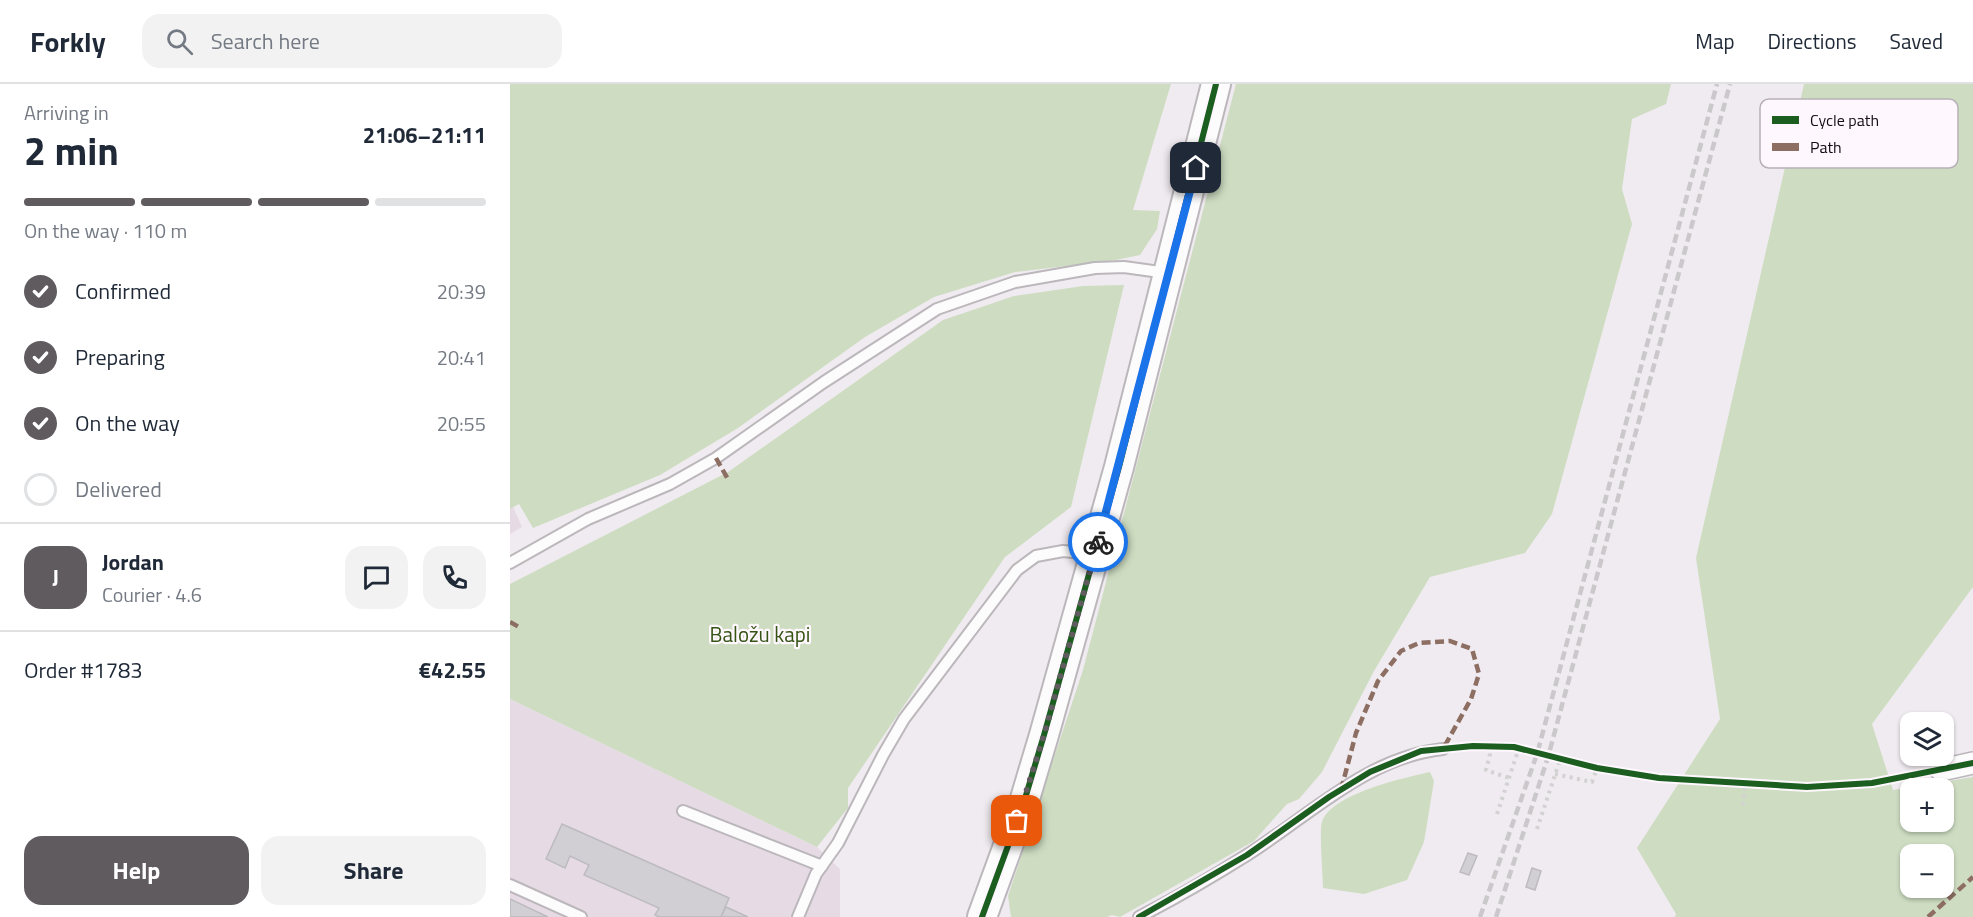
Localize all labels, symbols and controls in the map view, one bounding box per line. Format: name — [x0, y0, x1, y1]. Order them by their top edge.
search box — [142, 14, 562, 68]
text: Forkly — [30, 20, 106, 63]
text: Search here — [211, 24, 320, 58]
icon: search — [163, 25, 196, 58]
text: Map — [1695, 25, 1735, 57]
text: Directions — [1768, 25, 1857, 57]
text: Saved — [1890, 25, 1943, 57]
text: Arriving in — [24, 97, 109, 128]
legend — [1760, 99, 1958, 168]
text: Cycle path — [1810, 108, 1879, 132]
text: 21:06–21:11 — [363, 118, 486, 152]
text: 2 min — [24, 121, 119, 180]
text: Path — [1810, 135, 1842, 159]
pin — [1170, 142, 1221, 193]
icon: home — [1179, 151, 1212, 184]
text: On the way · 110 m — [24, 215, 187, 246]
text: Confirmed — [75, 274, 171, 308]
icon: check — [24, 275, 57, 308]
text: 20:39 — [437, 276, 486, 307]
text: Preparing — [75, 340, 165, 374]
icon: check — [24, 341, 57, 374]
text: 20:41 — [437, 342, 486, 373]
text: On the way — [75, 406, 180, 440]
icon: check — [24, 407, 57, 440]
text: 20:55 — [437, 408, 486, 439]
text: Delivered — [75, 472, 162, 506]
courier — [1068, 512, 1128, 572]
icon: bike — [1082, 526, 1115, 559]
text: Jordan — [102, 545, 164, 579]
button: chat — [345, 546, 408, 609]
button: phone — [423, 546, 486, 609]
text: J — [52, 560, 59, 594]
text: Courier · 4.6 — [102, 579, 202, 610]
park label: Baložu kapi — [710, 618, 810, 650]
text: Order #1783 — [24, 653, 143, 687]
text: €42.55 — [419, 653, 486, 687]
map controls — [1900, 712, 1954, 898]
button: layers — [1900, 712, 1954, 766]
button: + — [1900, 778, 1954, 832]
pin — [991, 795, 1042, 846]
icon: bag — [1000, 804, 1033, 837]
button: Help — [24, 836, 249, 905]
button: Share — [261, 836, 486, 905]
button: − — [1900, 844, 1954, 898]

